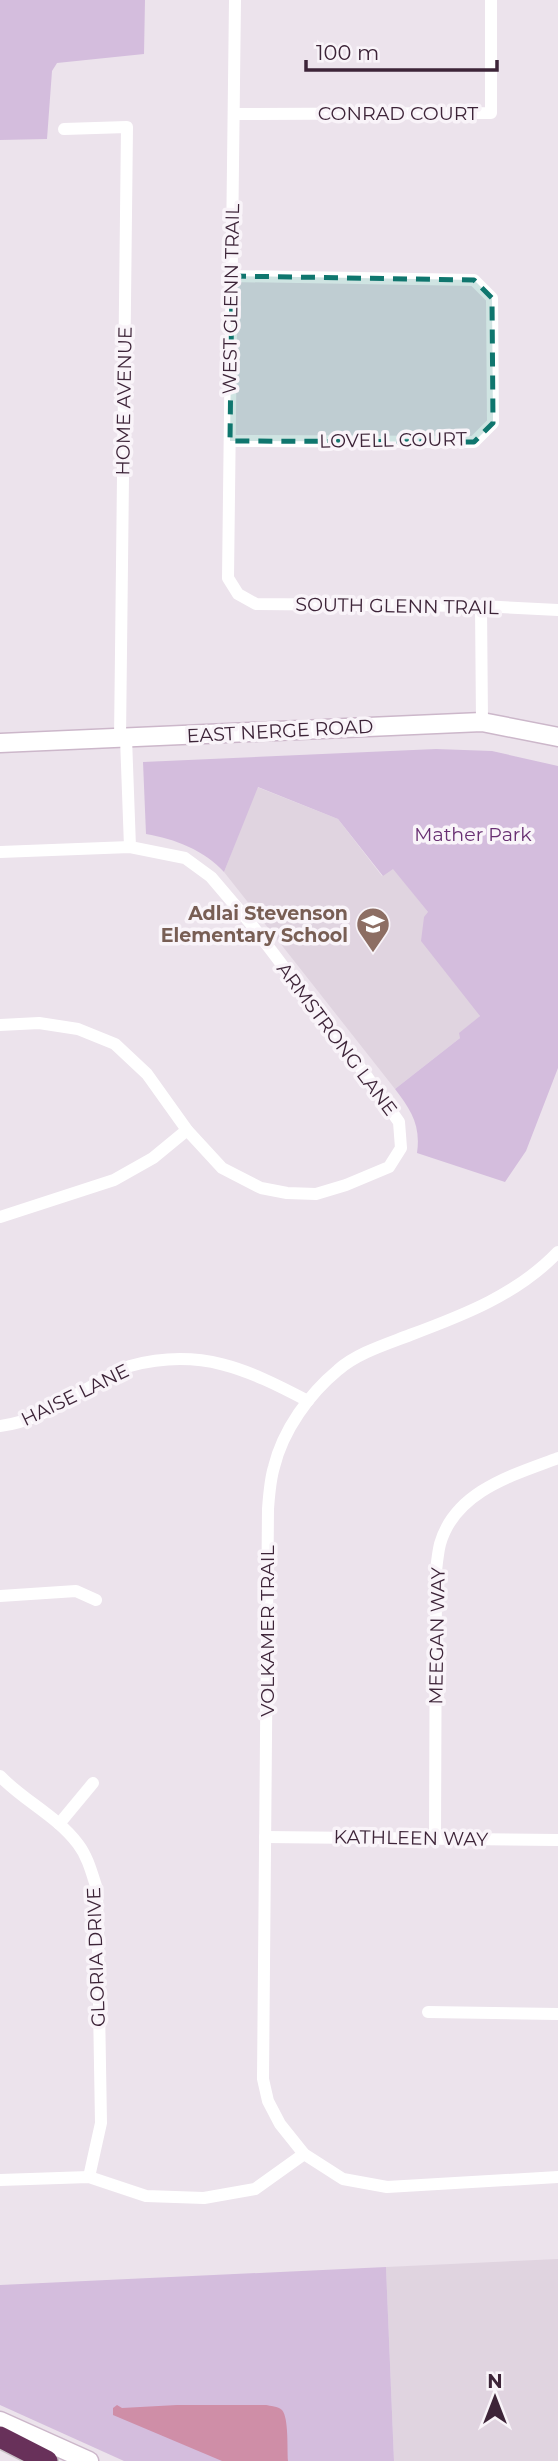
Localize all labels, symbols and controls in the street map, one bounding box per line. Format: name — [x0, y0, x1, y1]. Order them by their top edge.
scale bar — [306, 28, 497, 72]
text: 100 m — [316, 40, 379, 65]
street label: CONRAD COURT — [318, 102, 478, 125]
street label: WEST GLENN TRAIL — [218, 203, 244, 394]
street label: HOME AVENUE — [111, 326, 137, 476]
street label: LOVELL COURT — [319, 427, 467, 453]
street label: SOUTH GLENN TRAIL — [295, 593, 500, 619]
street label: EAST NERGE ROAD — [186, 715, 374, 747]
park label: Mather Park — [414, 823, 532, 846]
place label: Adlai Stevenson Elementary School — [161, 902, 348, 947]
school or university icon: Adlai Stevenson Elementary School — [354, 905, 392, 954]
street label: ARMSTRONG LANE — [272, 958, 402, 1120]
street label: HAISE LANE — [17, 1359, 133, 1431]
street label: VOLKAMER TRAIL — [256, 1545, 279, 1717]
street label: MEEGAN WAY — [424, 1566, 450, 1705]
street label: KATHLEEN WAY — [334, 1825, 489, 1851]
street label: GLORIA DRIVE — [82, 1887, 110, 2027]
north arrow — [460, 2363, 530, 2433]
text: N — [487, 2370, 503, 2393]

